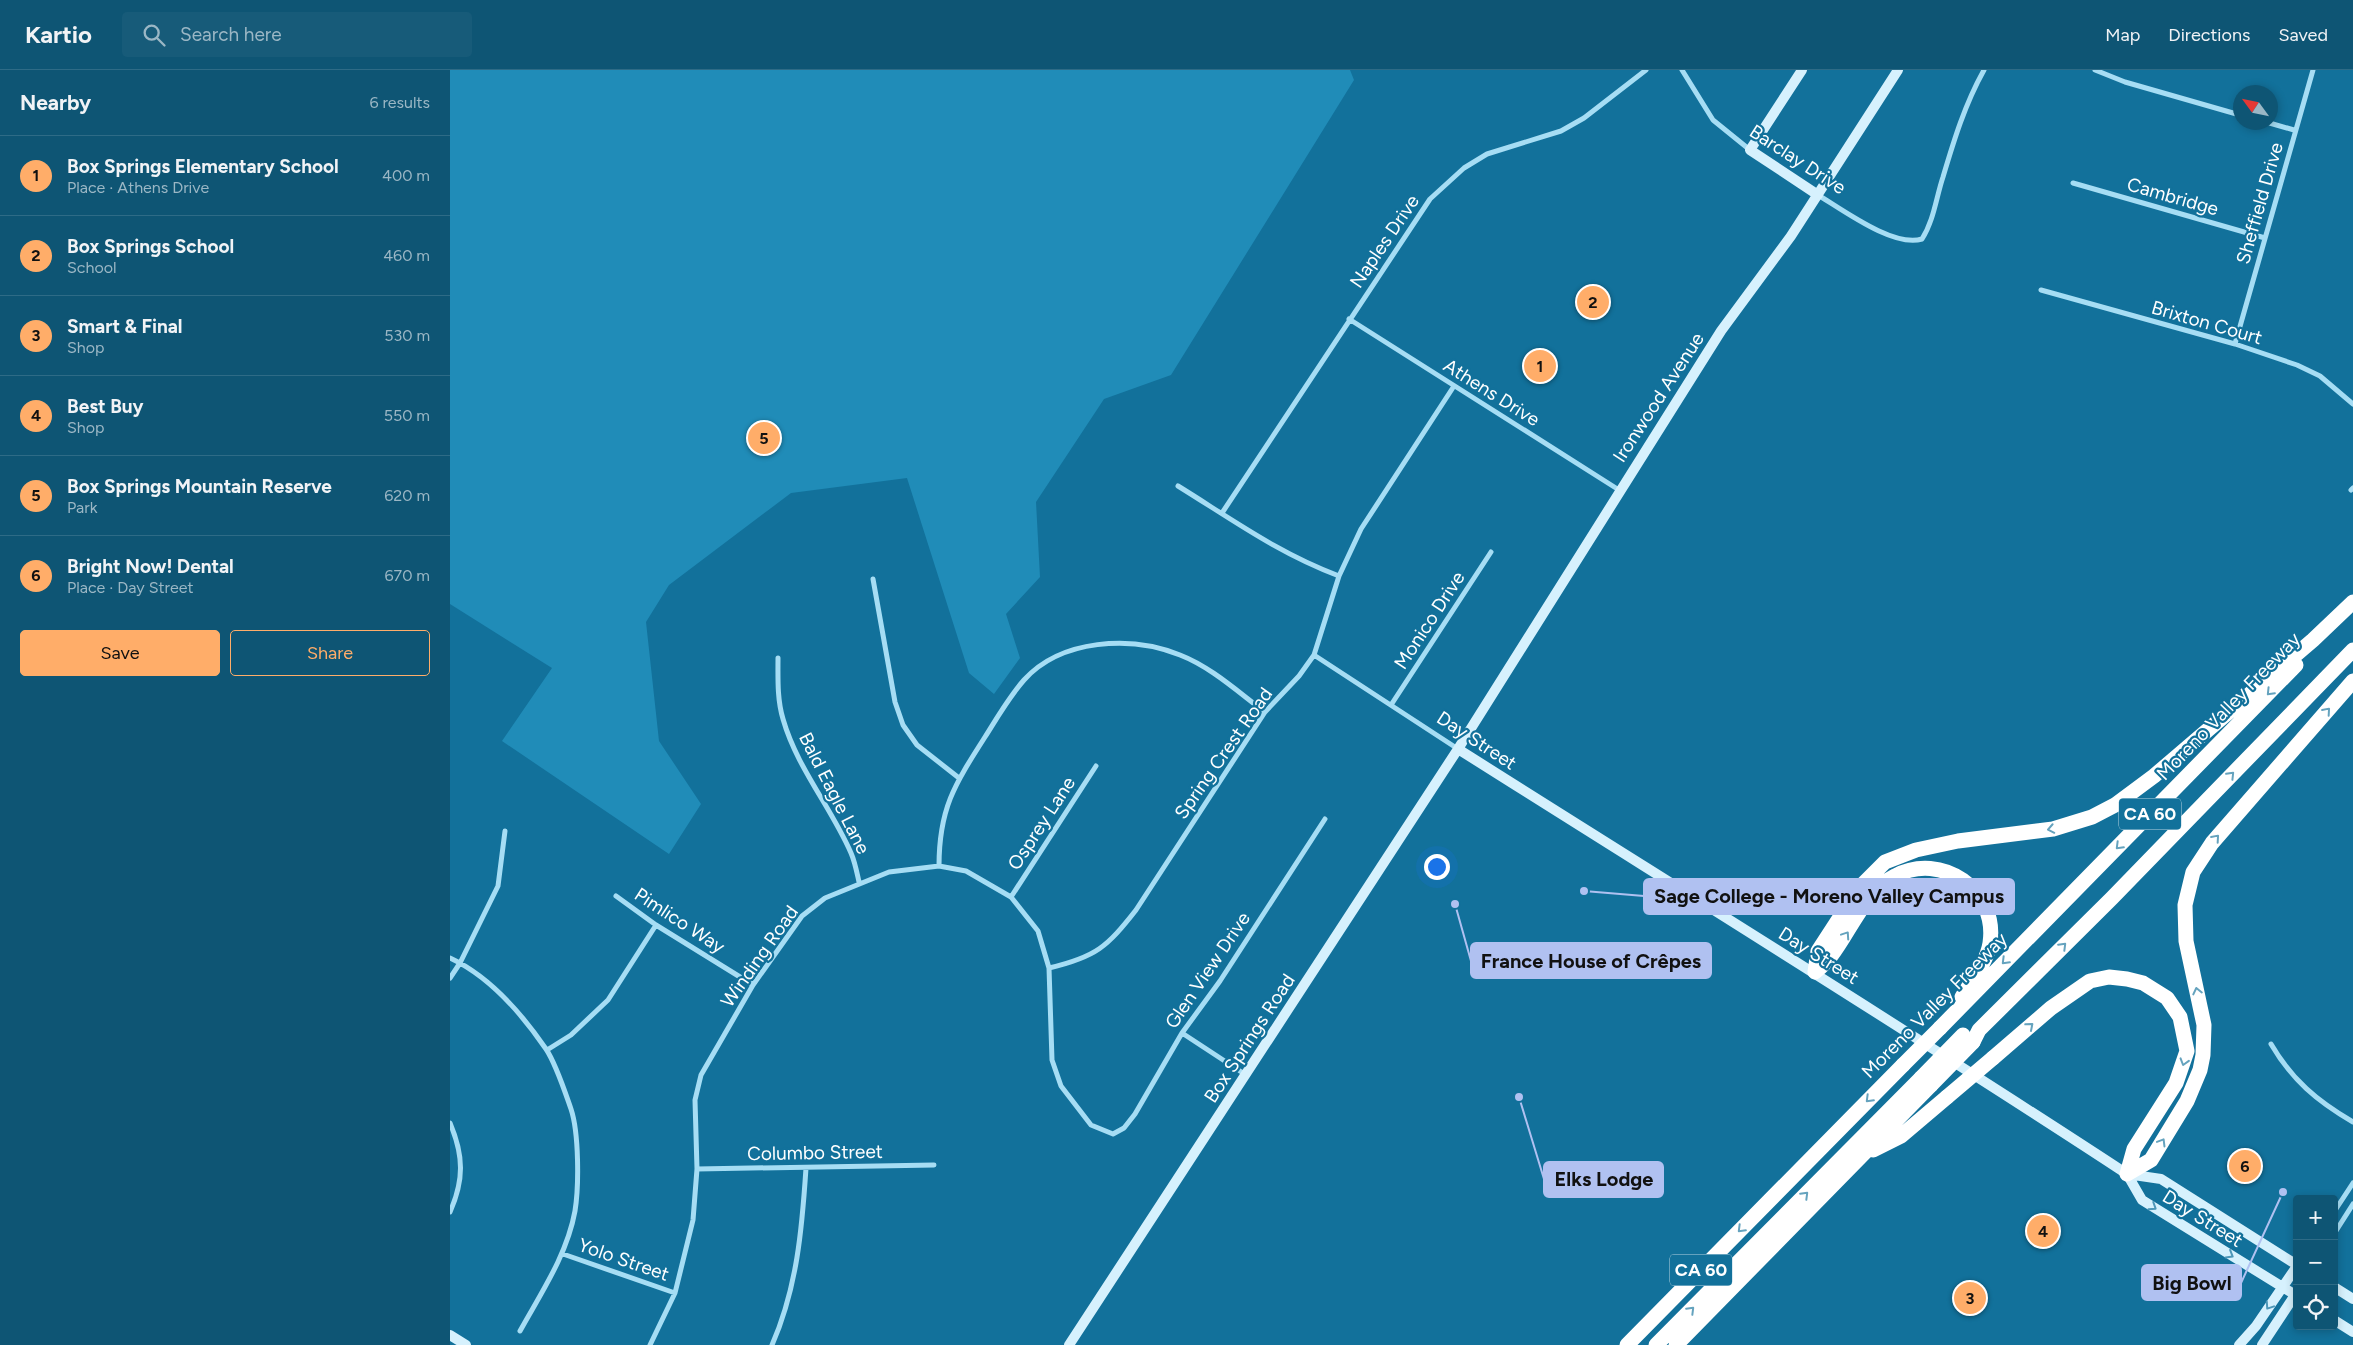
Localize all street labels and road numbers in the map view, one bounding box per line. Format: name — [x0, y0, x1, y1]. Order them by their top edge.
street label: Barclay Drive — [1745, 120, 1850, 199]
street label: Sheffield Drive — [2231, 140, 2288, 267]
street label: Cambridge — [2124, 172, 2221, 221]
street label: Naples Drive — [1345, 190, 1424, 292]
street label: Brixton Court — [2149, 296, 2265, 349]
street label: Ironwood Avenue — [1608, 328, 1709, 466]
street label: Athens Drive — [1439, 354, 1544, 431]
street label: Monico Drive — [1389, 567, 1470, 674]
street label: Moreno Valley Freeway — [2152, 628, 2305, 785]
street label: Spring Crest Road — [1169, 683, 1277, 823]
street label: Day Street — [1433, 706, 1521, 775]
street label: Bald Eagle Lane — [794, 729, 875, 858]
street label: Osprey Lane — [1003, 772, 1080, 874]
road number: CA 60 — [2119, 799, 2181, 830]
street label: Pimlico Way — [630, 883, 729, 958]
street label: Winding Road — [716, 901, 803, 1012]
street label: Glen View Drive — [1160, 908, 1255, 1033]
street label: Day Street — [1774, 922, 1863, 989]
street label: Moreno Valley Freeway — [1857, 928, 2012, 1083]
street label: Box Springs Road — [1199, 970, 1300, 1107]
street label: Columbo Street — [747, 1140, 883, 1165]
street label: Day Street — [2158, 1185, 2247, 1252]
street label: Yolo Street — [575, 1233, 672, 1286]
road number: CA 60 — [1670, 1254, 1732, 1286]

